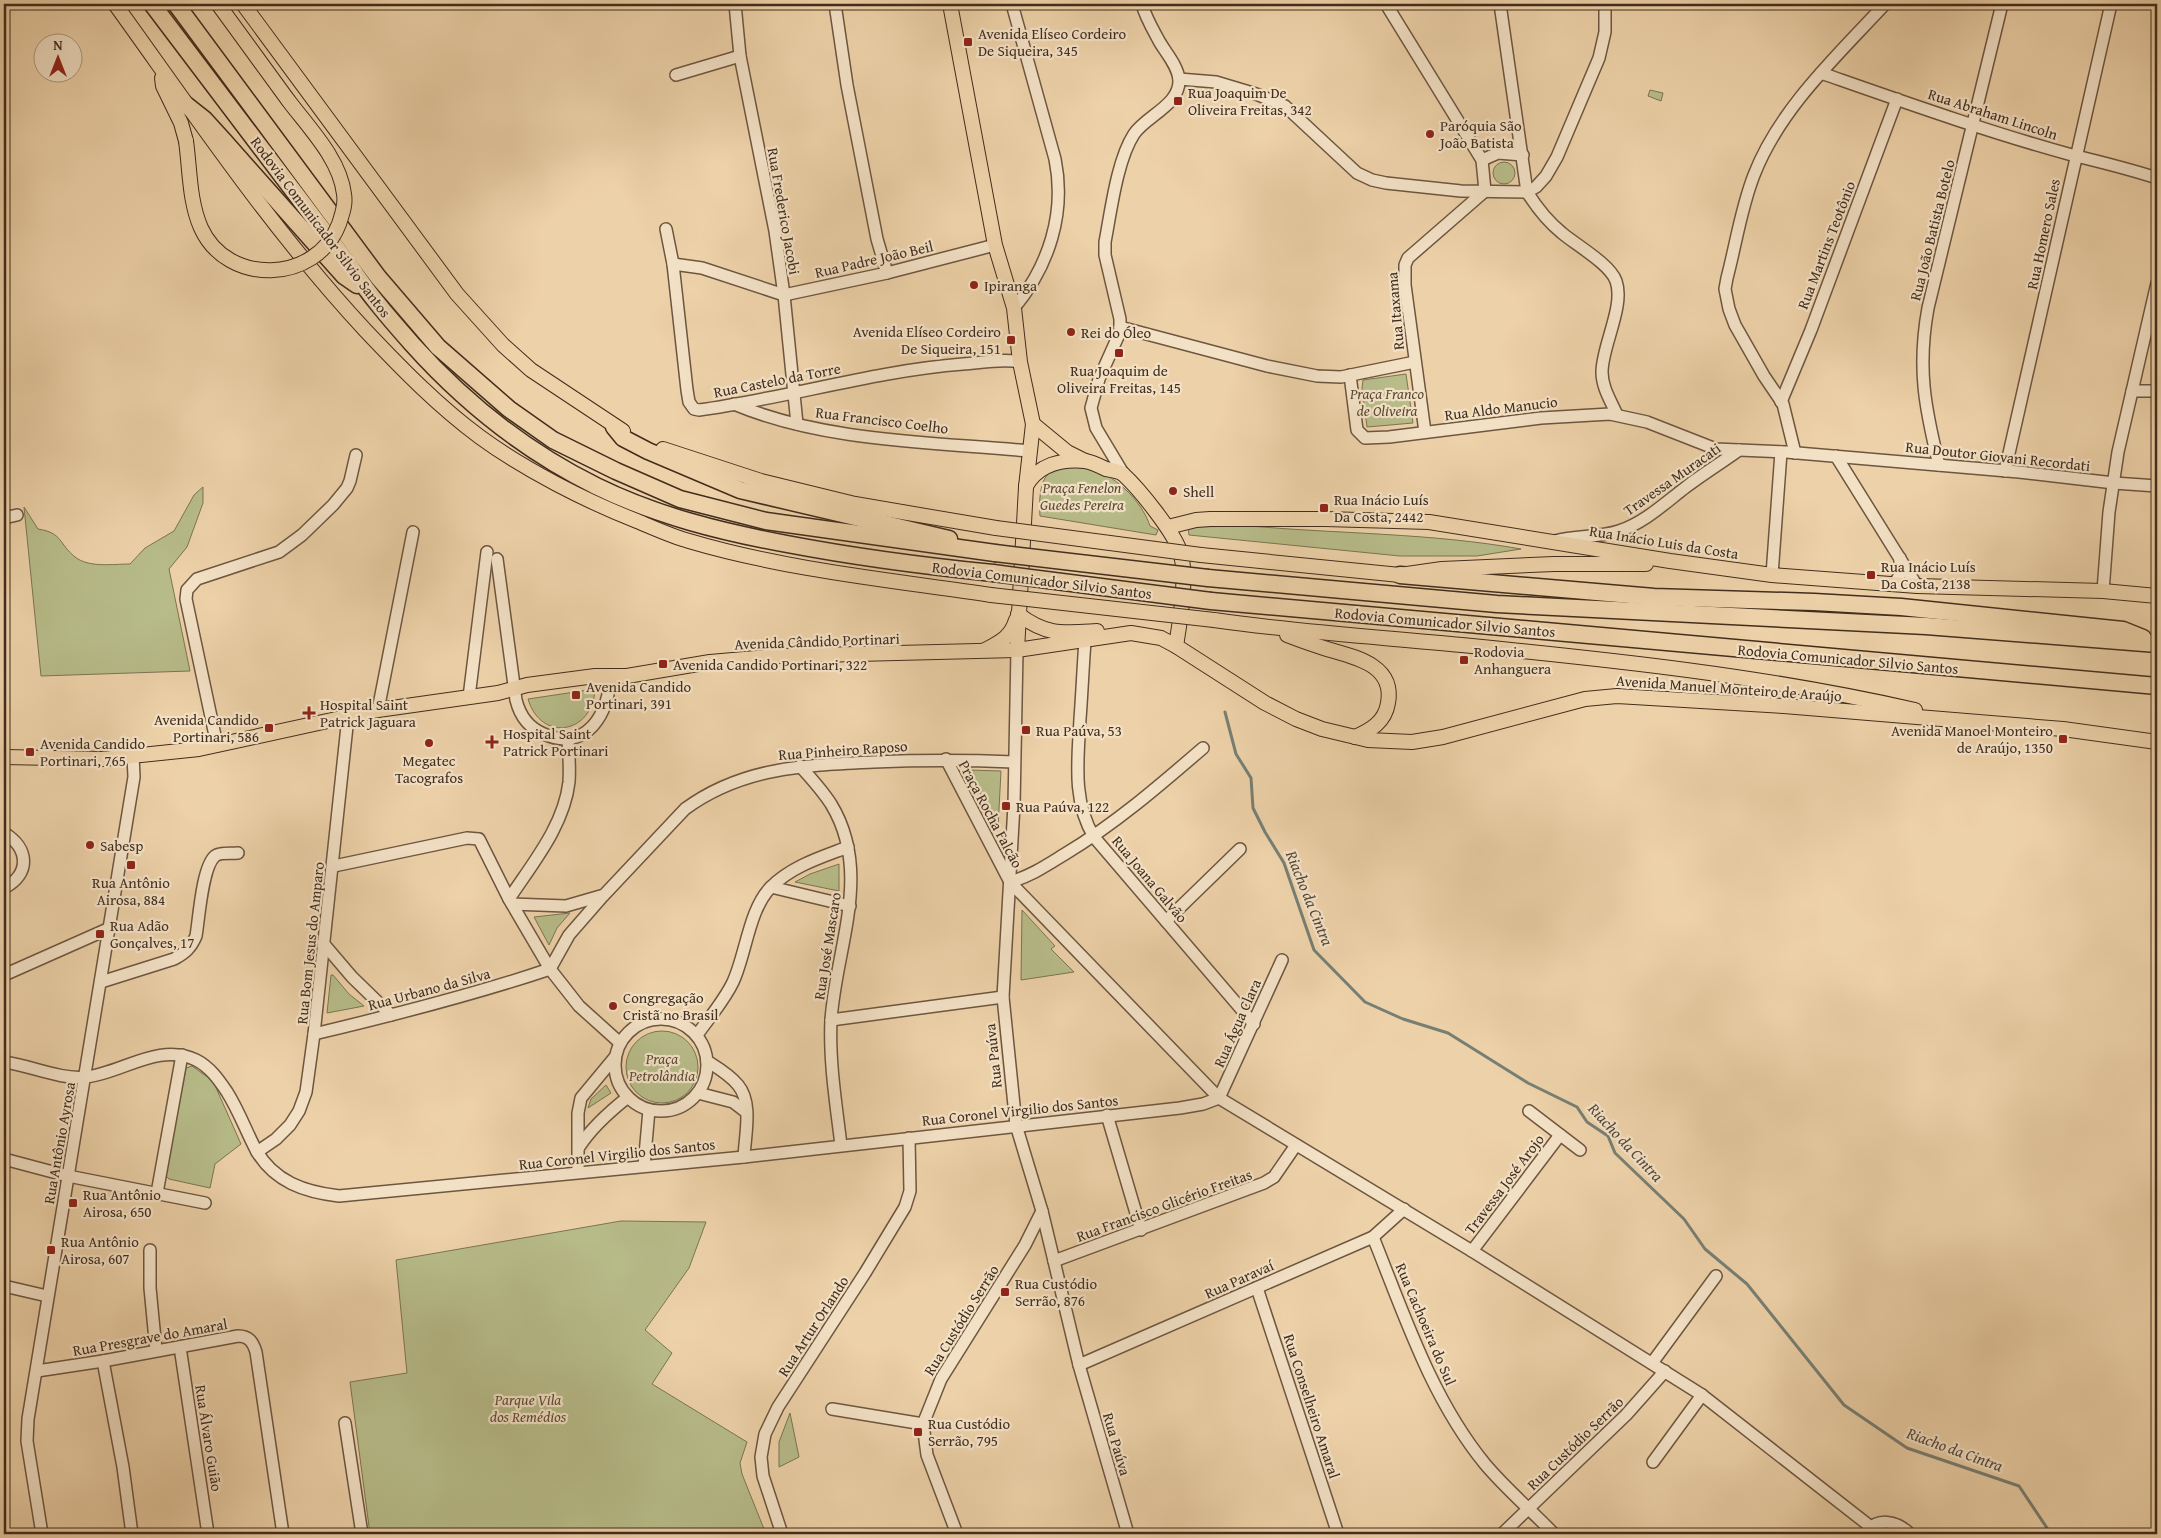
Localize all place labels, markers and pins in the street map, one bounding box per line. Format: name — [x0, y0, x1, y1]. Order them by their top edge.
place label: Avenida Elíseo Cordeiro De Siqueira, 345 — [978, 23, 1127, 61]
marker: Avenida Elíseo Cordeiro De Siqueira, 345 — [962, 36, 974, 48]
place label: Rua Joaquim De Oliveira Freitas, 342 — [1188, 82, 1312, 120]
marker: Rua Joaquim De Oliveira Freitas, 342 — [1172, 95, 1184, 107]
place label: Paróquia São João Batista — [1438, 115, 1522, 153]
marker: Paróquia São João Batista — [1424, 128, 1436, 140]
place label: Ipiranga — [984, 275, 1037, 296]
marker: Ipiranga — [968, 279, 980, 291]
place label: Avenida Elíseo Cordeiro De Siqueira, 151 — [853, 321, 1001, 359]
place label: Rei do Óleo — [1081, 322, 1152, 343]
marker: Rei do Óleo — [1065, 326, 1077, 338]
marker: Avenida Elíseo Cordeiro De Siqueira, 151 — [1005, 334, 1017, 346]
marker: Rua Joaquim de Oliveira Freitas, 145 — [1113, 347, 1125, 359]
place label: Rua Joaquim de Oliveira Freitas, 145 — [1057, 360, 1181, 398]
place label: Shell — [1183, 481, 1214, 502]
marker: Shell — [1167, 485, 1179, 497]
place label: Rua Inácio Luís Da Costa, 2442 — [1334, 489, 1429, 527]
marker: Rua Inácio Luís Da Costa, 2442 — [1318, 502, 1330, 514]
place label: Rua Inácio Luís Da Costa, 2138 — [1881, 556, 1976, 594]
marker: Rua Inácio Luís Da Costa, 2138 — [1865, 569, 1877, 581]
place label: Rodovia Anhanguera — [1474, 641, 1551, 679]
place label: Avenida Candido Portinari, 322 — [673, 654, 867, 675]
marker: Rodovia Anhanguera — [1458, 654, 1470, 666]
marker: Avenida Candido Portinari, 322 — [657, 658, 669, 670]
place label: Avenida Candido Portinari, 391 — [586, 676, 691, 714]
marker: Avenida Candido Portinari, 391 — [570, 689, 582, 701]
place label: Hospital Saint Patrick Jaguara — [320, 694, 416, 732]
marker: Hospital Saint Patrick Jaguara — [302, 706, 316, 720]
place label: Avenida Candido Portinari, 586 — [154, 709, 259, 747]
place label: Rua Paúva, 53 — [1036, 720, 1122, 741]
place label: Avenida Manoel Monteiro de Araújo, 1350 — [1891, 720, 2053, 758]
marker: Avenida Candido Portinari, 586 — [263, 722, 275, 734]
place label: Hospital Saint Patrick Portinari — [503, 723, 609, 761]
marker: Rua Paúva, 53 — [1020, 724, 1032, 736]
place label: Avenida Candido Portinari, 765 — [40, 733, 145, 771]
marker: Avenida Manoel Monteiro de Araújo, 1350 — [2057, 733, 2069, 745]
marker: Hospital Saint Patrick Portinari — [485, 735, 499, 749]
marker: Megatec Tacografos — [423, 737, 435, 749]
marker: Avenida Candido Portinari, 765 — [24, 746, 36, 758]
place label: Megatec Tacografos — [395, 750, 463, 788]
place label: Rua Paúva, 122 — [1016, 796, 1109, 817]
marker: Rua Paúva, 122 — [1000, 800, 1012, 812]
place label: Sabesp — [100, 835, 143, 856]
marker: Sabesp — [84, 839, 96, 851]
marker: Rua Antônio Airosa, 884 — [125, 859, 137, 871]
place label: Rua Antônio Airosa, 884 — [92, 872, 170, 910]
place label: Rua Adão Gonçalves, 17 — [110, 915, 194, 953]
marker: Rua Adão Gonçalves, 17 — [94, 928, 106, 940]
place label: Congregação Cristã no Brasil — [623, 987, 719, 1025]
marker: Congregação Cristã no Brasil — [607, 1000, 619, 1012]
place label: Rua Antônio Airosa, 650 — [83, 1184, 161, 1222]
marker: Rua Antônio Airosa, 650 — [67, 1197, 79, 1209]
place label: Rua Antônio Airosa, 607 — [61, 1231, 139, 1269]
marker: Rua Antônio Airosa, 607 — [45, 1244, 57, 1256]
place label: Rua Custódio Serrão, 876 — [1015, 1273, 1098, 1311]
marker: Rua Custódio Serrão, 876 — [999, 1286, 1011, 1298]
place label: Rua Custódio Serrão, 795 — [928, 1413, 1011, 1451]
marker: Rua Custódio Serrão, 795 — [912, 1426, 924, 1438]

